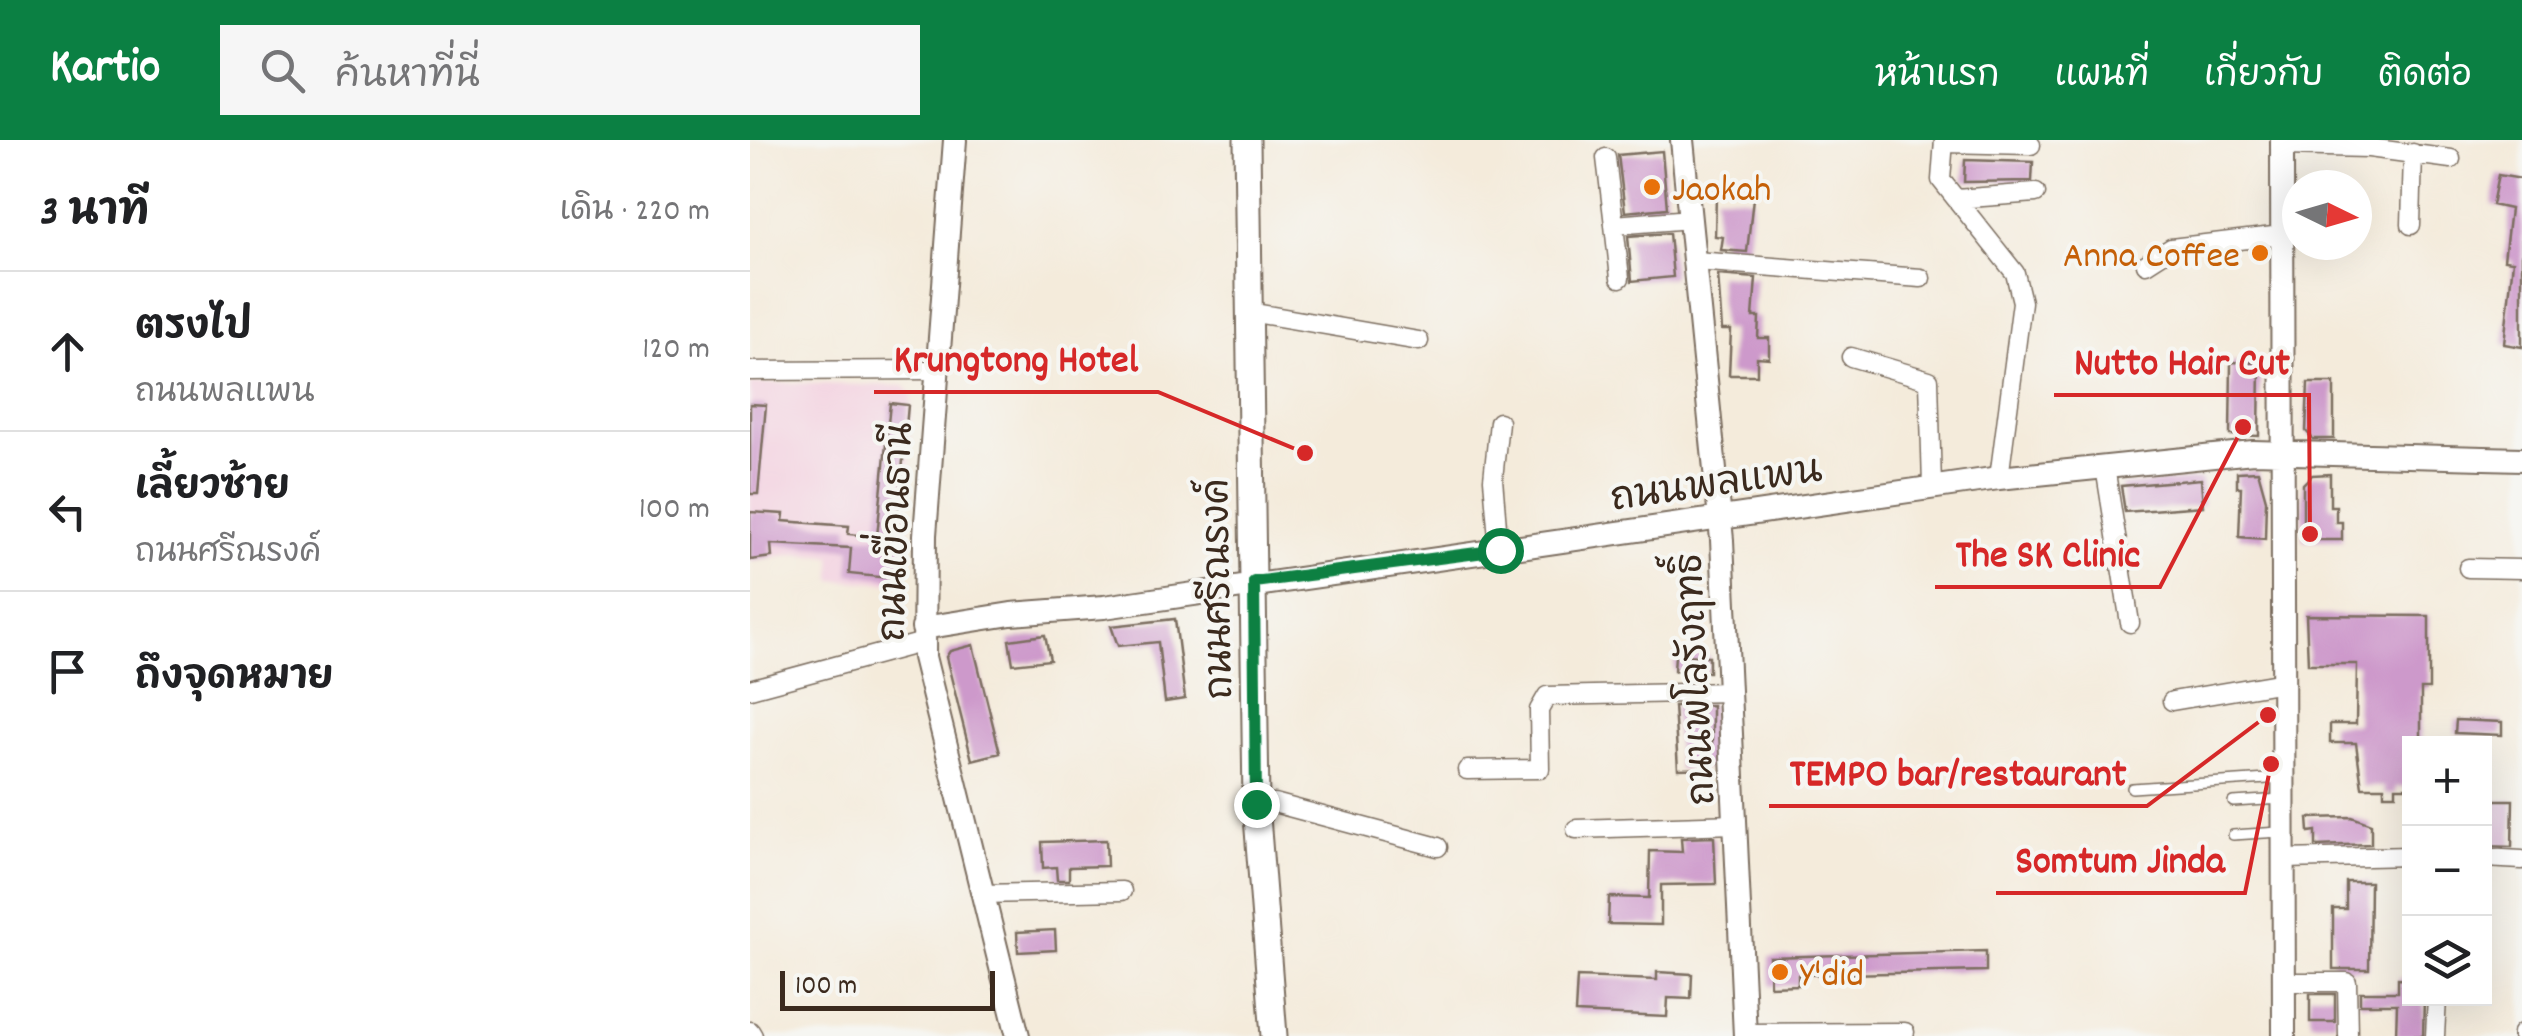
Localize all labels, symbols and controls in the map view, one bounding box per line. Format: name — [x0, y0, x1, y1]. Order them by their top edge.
search box — [220, 25, 920, 115]
text: Kartio — [50, 36, 160, 105]
icon: search — [255, 43, 310, 98]
text: ค้นหาที่นี่ — [335, 51, 480, 106]
text: หน้าแรก — [1875, 53, 2000, 103]
text: แผนที่ — [2055, 53, 2149, 103]
text: เกี่ยวกับ — [2204, 53, 2323, 103]
text: ติดต่อ — [2378, 53, 2472, 103]
place label: Jaokah — [1672, 165, 1771, 220]
north arrow — [2282, 170, 2372, 260]
marker: Jaokah — [1641, 176, 1663, 198]
text: 3 นาที — [40, 185, 149, 245]
text: เดิน · 220 m — [560, 190, 710, 236]
place label: Anna Coffee — [2063, 231, 2240, 286]
marker: Anna Coffee — [2249, 242, 2271, 264]
text: ตรงไป — [135, 302, 252, 357]
callout: Krungtong Hotel — [874, 322, 1158, 392]
icon: ahead — [40, 324, 95, 379]
callout: Nutto Hair Cut — [2054, 325, 2309, 395]
text: 120 m — [642, 328, 710, 374]
text: Krungtong Hotel — [894, 335, 1139, 392]
text: Nutto Hair Cut — [2074, 338, 2290, 395]
text: ถนนพลแพน — [135, 372, 314, 418]
street label: ถนนเขื่อนธานี — [856, 421, 931, 643]
street label: ถนนพลแพน — [1607, 445, 1826, 530]
text: เลี้ยวซ้าย — [135, 462, 290, 517]
street label: ถนนศรีณรงค์ — [1190, 478, 1251, 700]
icon: left — [40, 484, 95, 539]
text: 100 m — [639, 488, 710, 534]
callout: The SK Clinic — [1935, 517, 2160, 587]
route start — [1478, 528, 1524, 574]
text: The SK Clinic — [1956, 530, 2140, 587]
text: ถนนศรีณรงค์ — [135, 532, 321, 578]
street label: ถนนพโลรังฤทธิ์ — [1655, 551, 1734, 807]
icon: arrive — [40, 644, 95, 699]
text: ถึงจุดหมาย — [135, 652, 333, 707]
callout: TEMPO bar/restaurant — [1769, 736, 2147, 806]
map controls — [2402, 736, 2492, 1006]
button: + — [2402, 736, 2492, 826]
text: TEMPO bar/restaurant — [1789, 749, 2127, 806]
route end — [1234, 782, 1280, 828]
callout: Somtum Jinda — [1996, 823, 2245, 893]
button: − — [2402, 826, 2492, 916]
text: Somtum Jinda — [2015, 836, 2226, 893]
button: layers — [2402, 916, 2492, 1006]
place label: Y'did — [1800, 950, 1864, 1005]
marker: Y'did — [1769, 961, 1791, 983]
scale bar — [780, 966, 995, 1010]
text: 100 m — [795, 968, 857, 1008]

